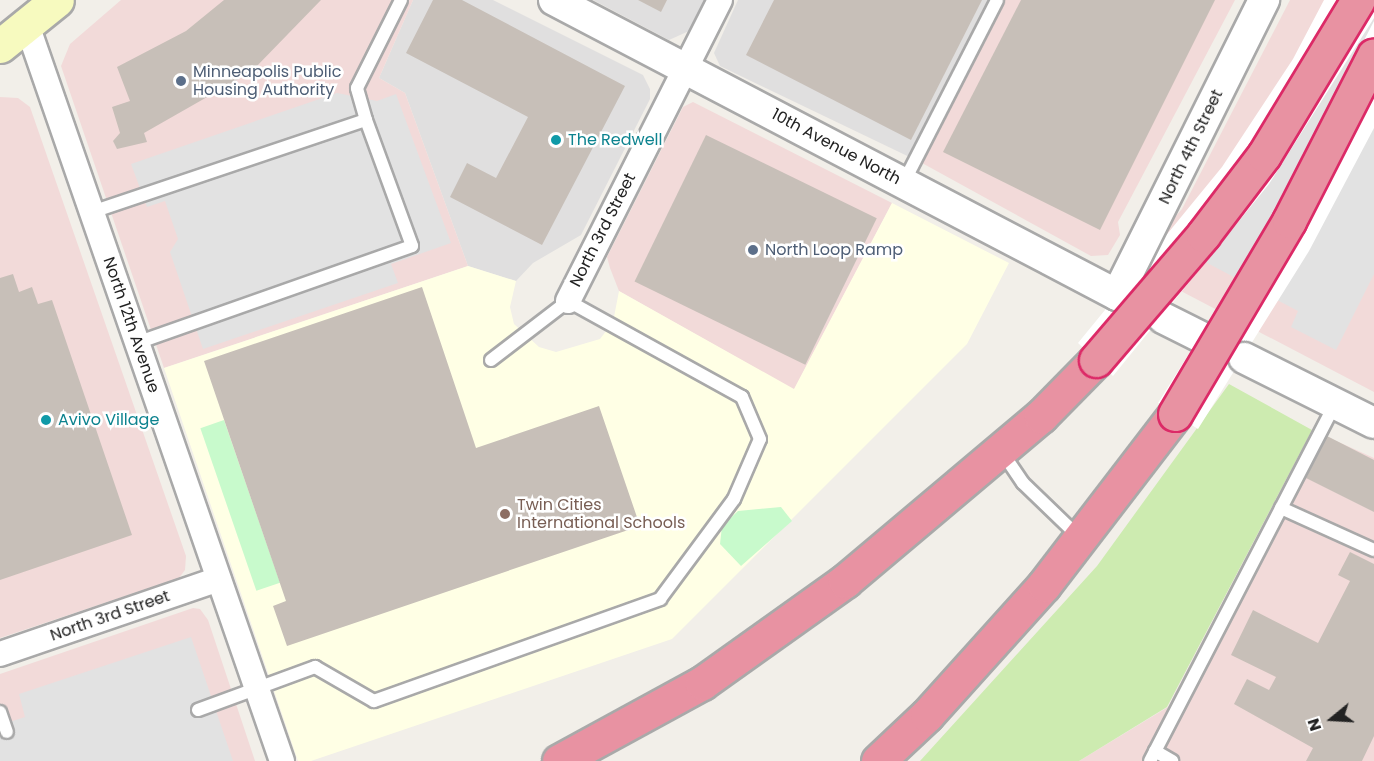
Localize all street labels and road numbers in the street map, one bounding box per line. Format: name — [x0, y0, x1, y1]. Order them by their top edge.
street label: North 4th Street — [1155, 87, 1227, 207]
street label: 10th Avenue North — [768, 105, 904, 189]
street label: North 3rd Street — [566, 170, 640, 290]
street label: North 12th Avenue — [99, 254, 163, 396]
street label: North 3rd Street — [48, 587, 172, 645]

